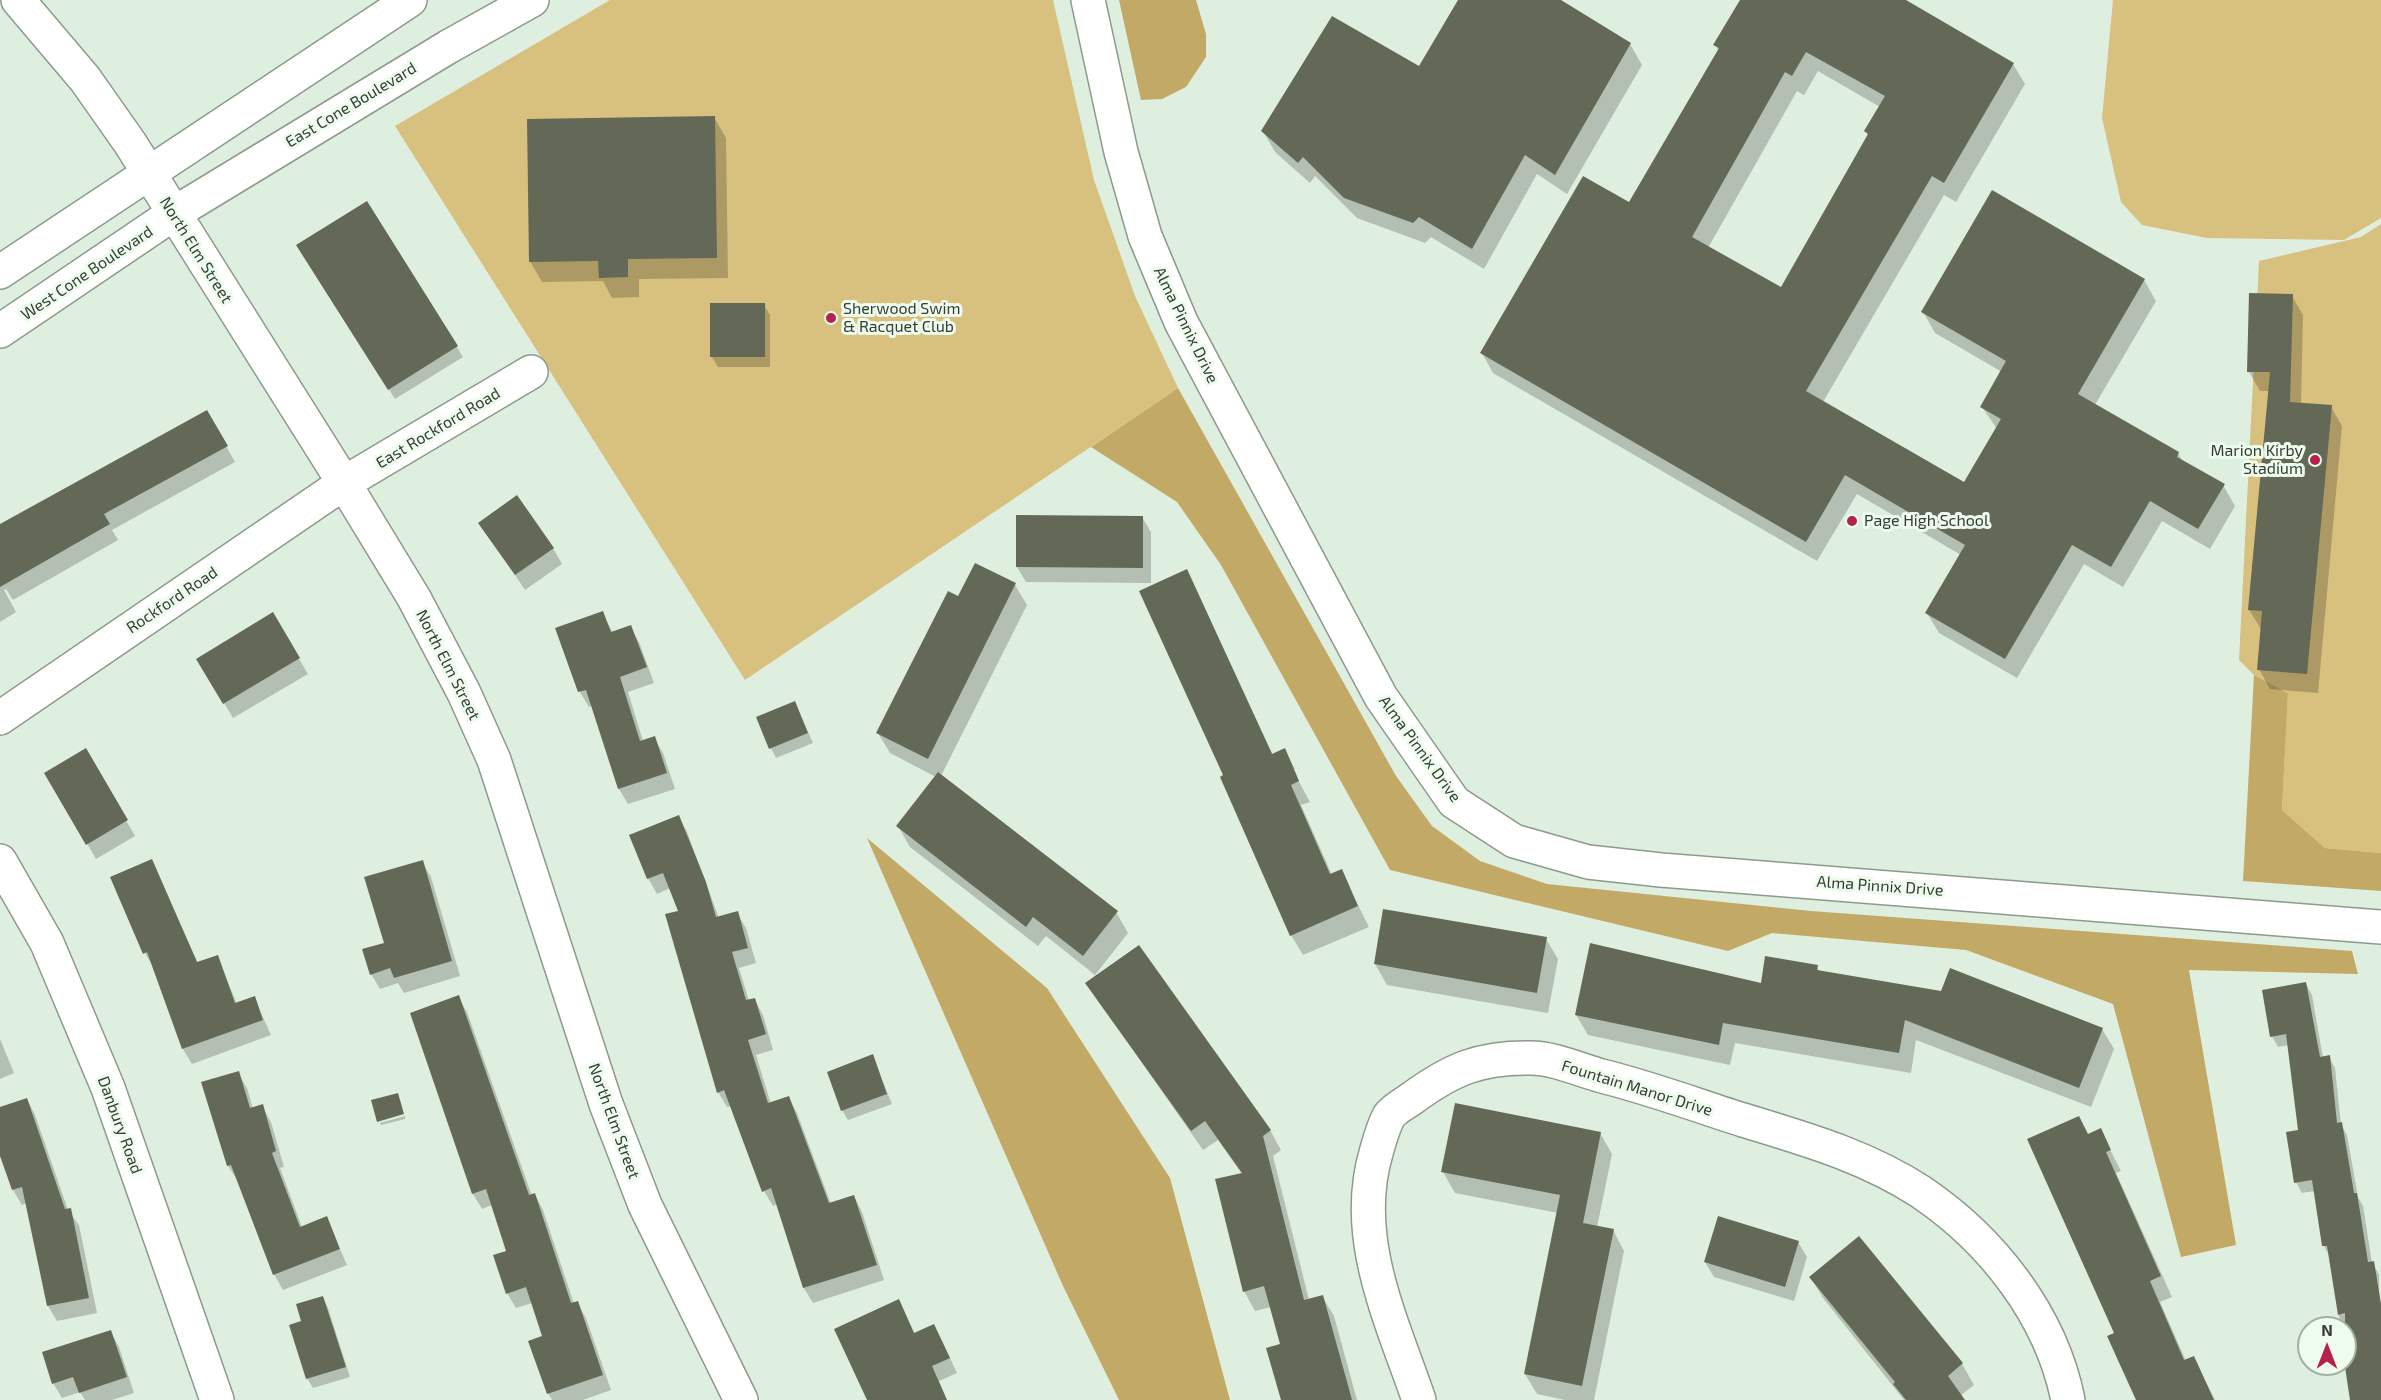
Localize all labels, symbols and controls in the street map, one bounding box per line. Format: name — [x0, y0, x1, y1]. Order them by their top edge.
street label: East Cone Boulevard — [282, 58, 420, 152]
street label: North Elm Street — [156, 193, 236, 307]
street label: West Cone Boulevard — [17, 222, 157, 324]
street label: Alma Pinnix Drive — [1150, 264, 1222, 386]
place label: Sherwood Swim & Racquet Club — [843, 299, 960, 337]
marker: Sherwood Swim & Racquet Club — [824, 311, 838, 325]
street label: East Rockford Road — [373, 383, 503, 473]
place label: Marion Kirby Stadium — [2211, 441, 2303, 479]
marker: Marion Kirby Stadium — [2308, 453, 2322, 467]
place label: Page High School — [1864, 511, 1989, 531]
marker: Page High School — [1845, 514, 1859, 528]
street label: Rockford Road — [123, 562, 221, 638]
street label: North Elm Street — [412, 607, 484, 723]
street label: Alma Pinnix Drive — [1375, 692, 1465, 806]
street label: Alma Pinnix Drive — [1816, 872, 1944, 900]
street label: Fountain Manor Drive — [1559, 1056, 1715, 1120]
street label: North Elm Street — [584, 1061, 644, 1181]
street label: Danbury Road — [93, 1074, 147, 1176]
north arrow — [2297, 1316, 2357, 1376]
text: N — [2321, 1320, 2333, 1339]

